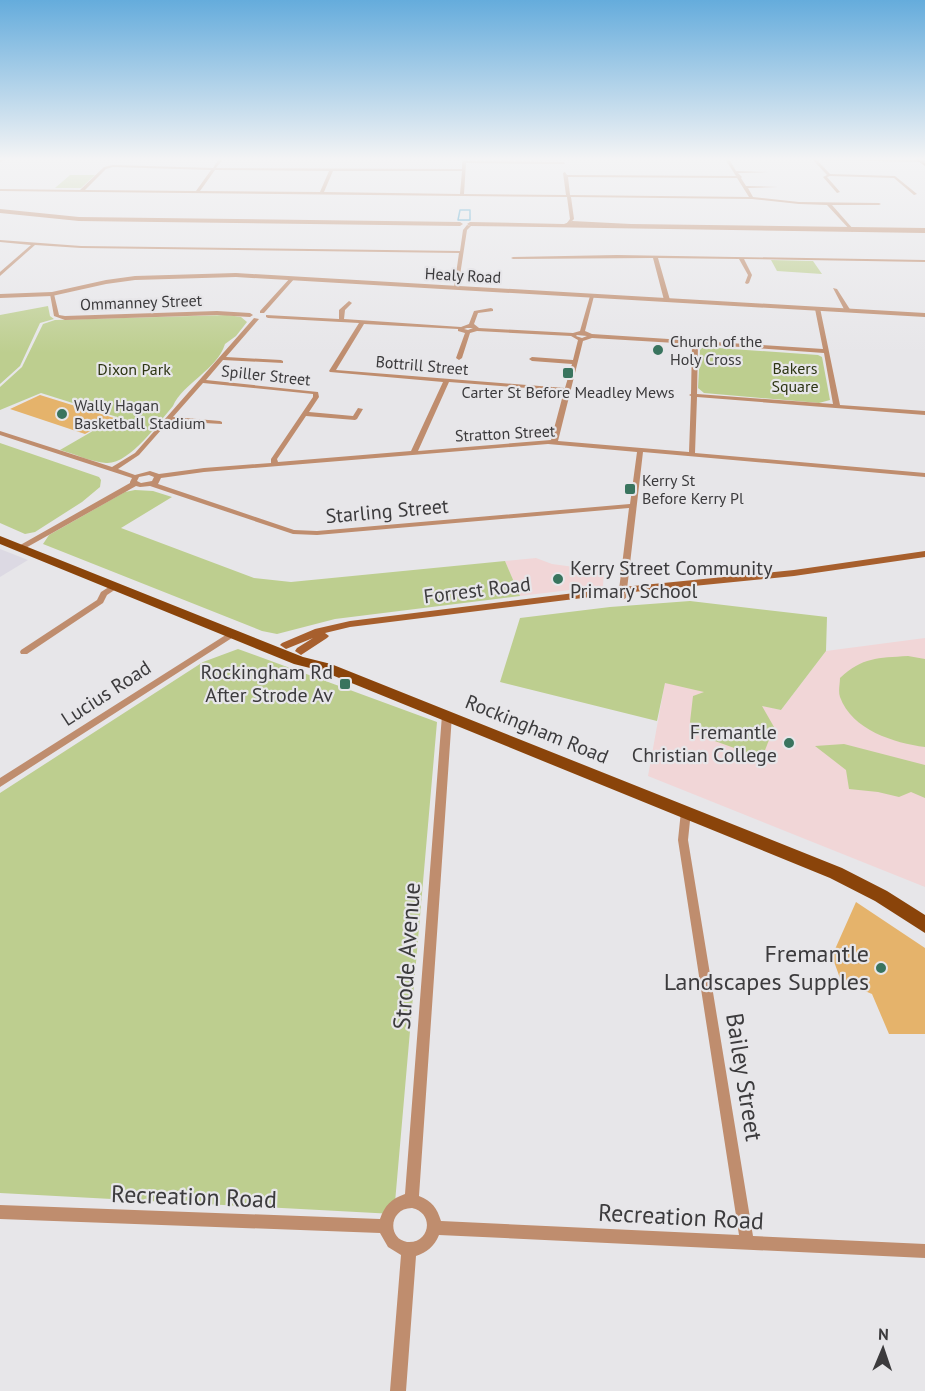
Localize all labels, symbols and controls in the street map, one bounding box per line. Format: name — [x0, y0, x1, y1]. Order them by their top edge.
street label: Healy Road — [424, 263, 502, 287]
street label: Ommanney Street — [80, 290, 203, 314]
place label: Church of the Holy Cross — [670, 331, 762, 369]
marker: Church of the Holy Cross — [651, 343, 665, 357]
street label: Bottrill Street — [375, 351, 470, 379]
park label: Bakers Square — [771, 358, 819, 396]
park label: Dixon Park — [97, 359, 171, 379]
street label: Spiller Street — [220, 360, 312, 390]
marker: Carter St Before Meadley Mews — [561, 366, 575, 380]
place label: Carter St Before Meadley Mews — [462, 382, 675, 402]
place label: Wally Hagan Basketball Stadium — [74, 395, 206, 433]
marker: Wally Hagan Basketball Stadium — [55, 407, 69, 421]
street label: Stratton Street — [454, 420, 556, 446]
place label: Kerry St Before Kerry Pl — [642, 470, 744, 508]
marker: Kerry St Before Kerry Pl — [623, 482, 637, 496]
street label: Starling Street — [324, 493, 450, 529]
place label: Kerry Street Community Primary School — [570, 555, 773, 604]
street label: Forrest Road — [422, 571, 532, 609]
marker: Kerry Street Community Primary School — [551, 572, 565, 586]
street label: Lucius Road — [56, 654, 156, 732]
place label: Rockingham Rd After Strode Av — [201, 659, 333, 708]
marker: Rockingham Rd After Strode Av — [338, 677, 352, 691]
street label: Rockingham Road — [462, 688, 612, 770]
place label: Fremantle Christian College — [632, 719, 777, 768]
marker: Fremantle Christian College — [782, 736, 796, 750]
street label: Strode Avenue — [386, 881, 427, 1031]
place label: Fremantle Landscapes Supples — [664, 938, 869, 997]
marker: Fremantle Landscapes Supples — [874, 961, 888, 975]
street label: Bailey Street — [719, 1011, 770, 1143]
street label: Recreation Road — [111, 1178, 277, 1215]
street label: Recreation Road — [597, 1197, 765, 1236]
north arrow — [853, 1319, 913, 1379]
text: N — [878, 1324, 889, 1344]

